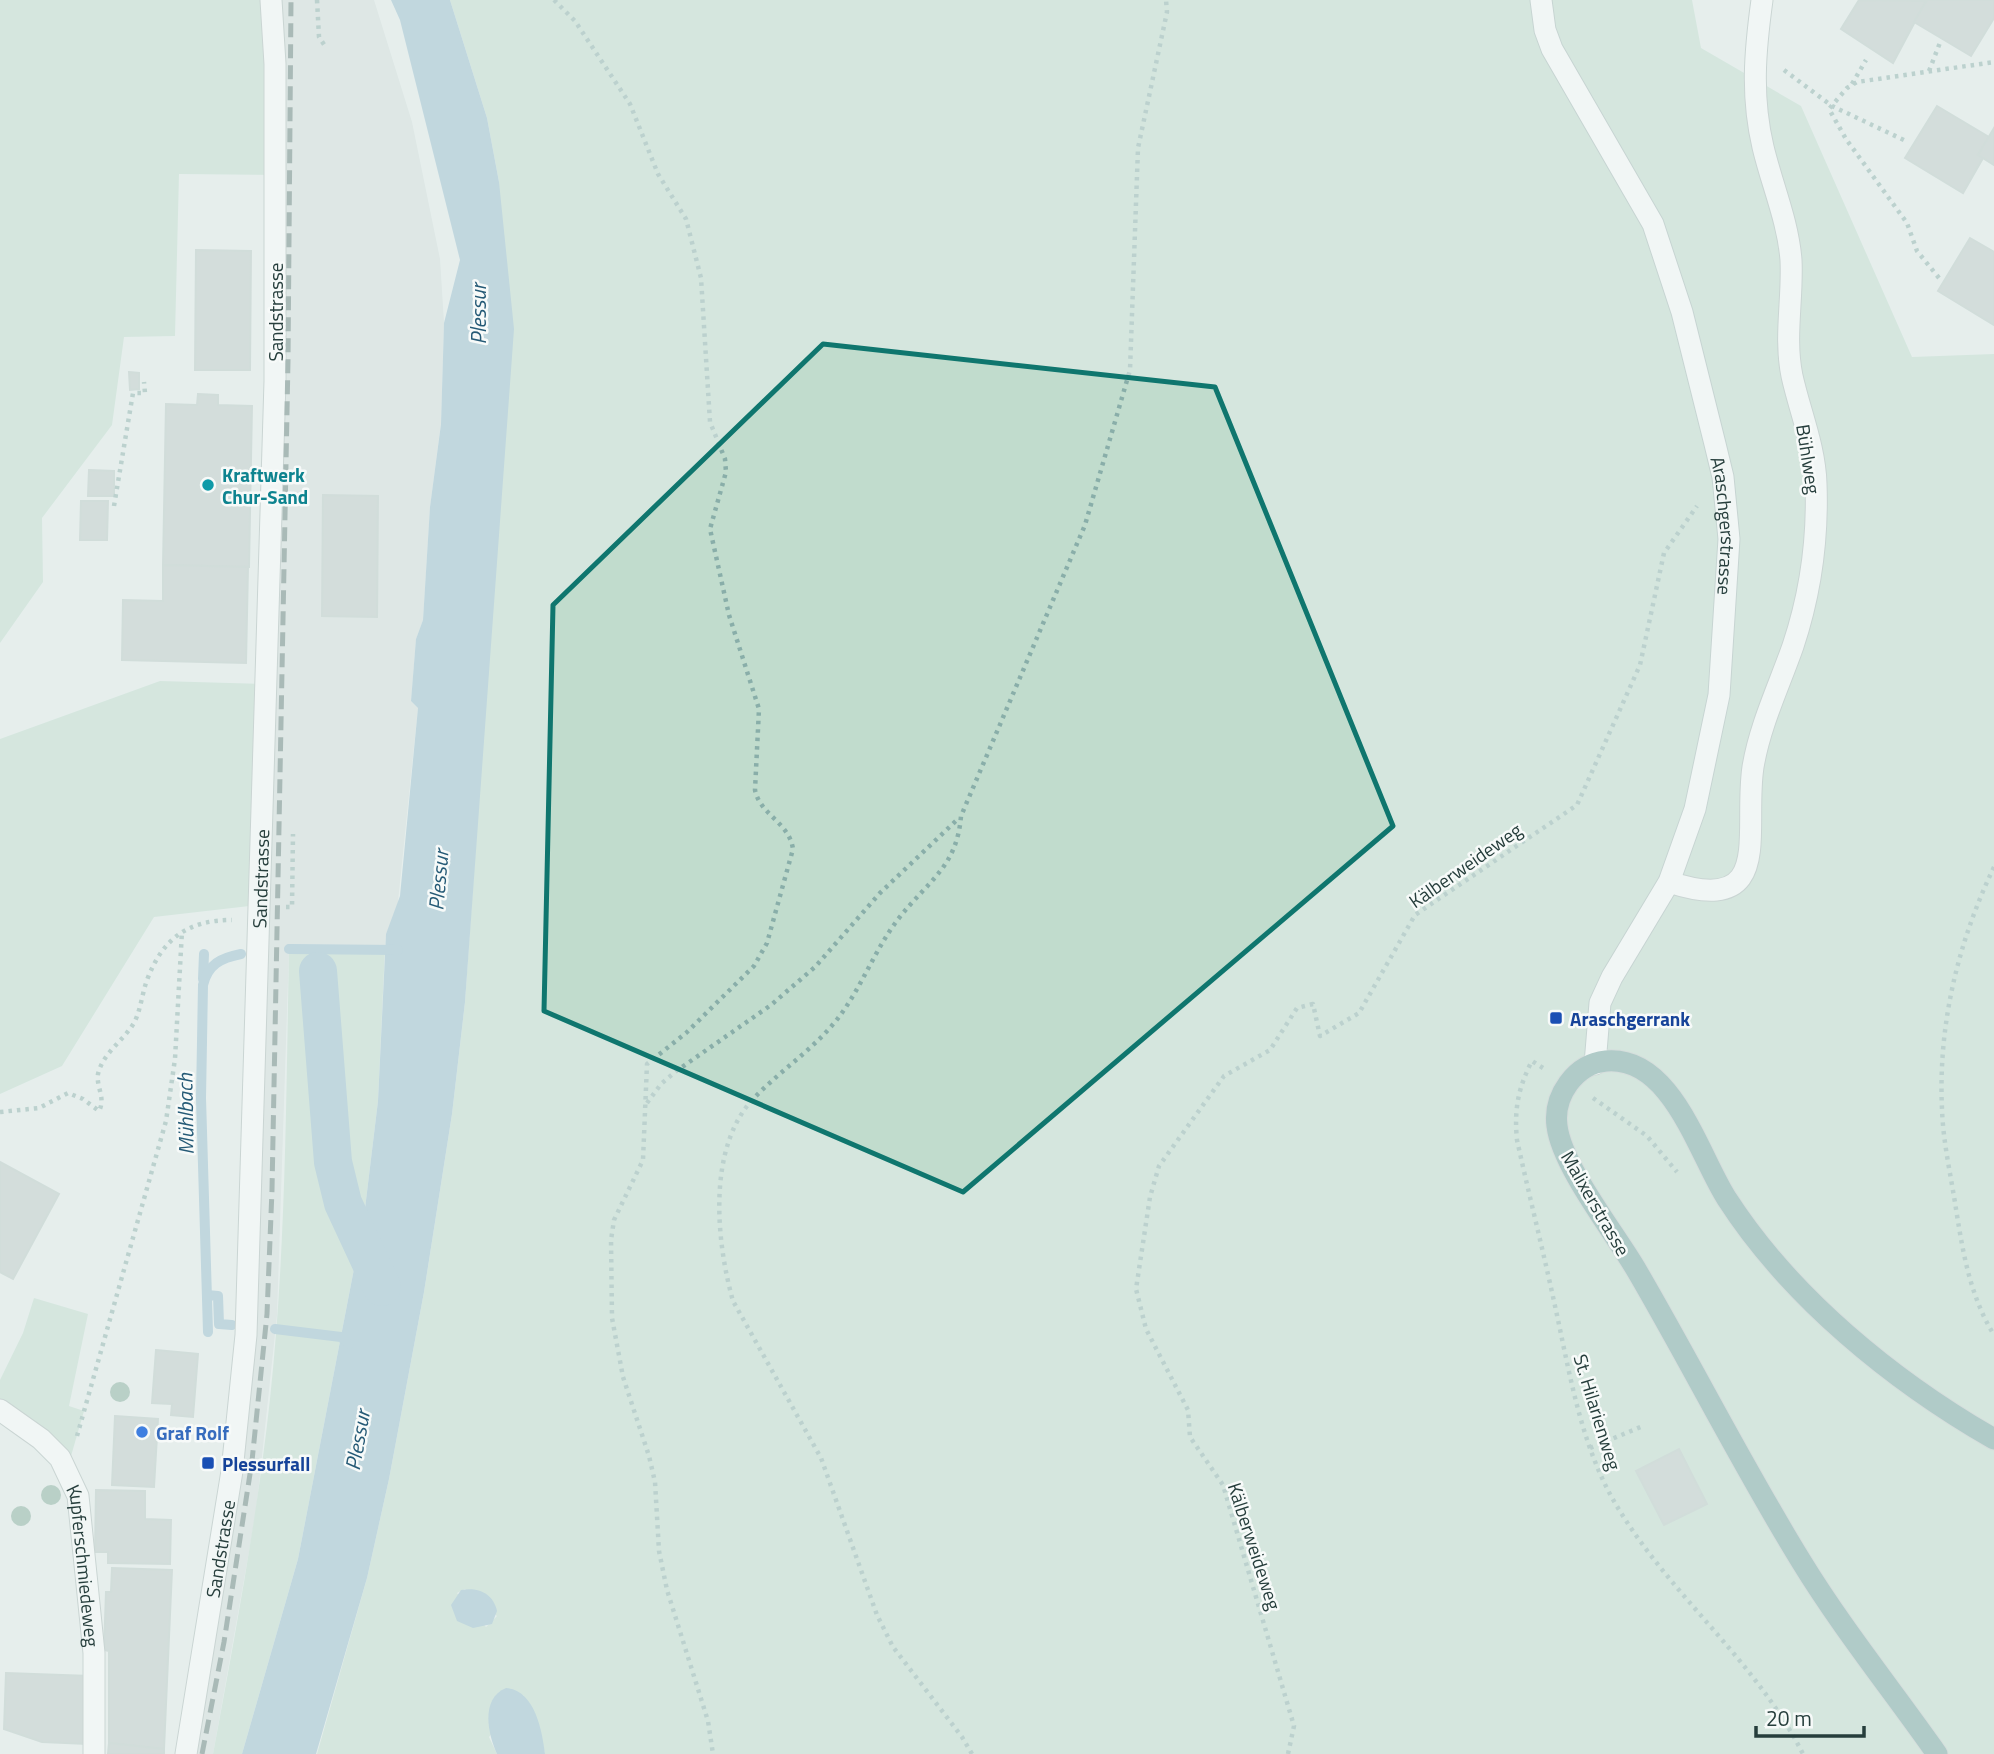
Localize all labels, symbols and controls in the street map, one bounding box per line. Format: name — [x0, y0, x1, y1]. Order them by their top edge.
street label: Sandstrasse — [261, 263, 290, 361]
water label: Plessur — [462, 281, 494, 344]
street label: Bühlweg — [1789, 422, 1829, 496]
street label: Araschgerstrasse — [1704, 453, 1744, 596]
place label: Kraftwerk Chur-Sand — [222, 460, 308, 511]
marker: Kraftwerk Chur-Sand — [200, 477, 216, 493]
street label: Kälberweideweg — [1402, 815, 1528, 915]
street label: Sandstrasse — [244, 829, 276, 929]
water label: Plessur — [419, 846, 457, 912]
place label: Araschgerrank — [1570, 1004, 1690, 1033]
marker: Araschgerrank — [1548, 1010, 1564, 1026]
water label: Mühlbach — [168, 1072, 202, 1155]
street label: Malixerstrasse — [1554, 1145, 1638, 1261]
street label: St. Hilarienweg — [1567, 1350, 1629, 1474]
water label: Plessur — [336, 1405, 378, 1473]
place label: Graf Rolf — [156, 1418, 229, 1447]
marker: Graf Rolf — [134, 1424, 150, 1440]
place label: Plessurfall — [222, 1449, 310, 1478]
marker: Plessurfall — [200, 1455, 216, 1471]
street label: Kupferschmiedeweg — [60, 1479, 108, 1648]
street label: Kälberweideweg — [1221, 1479, 1289, 1614]
street label: Sandstrasse — [197, 1497, 242, 1600]
scale bar — [1756, 1694, 1864, 1738]
text: 20 m — [1766, 1702, 1812, 1734]

